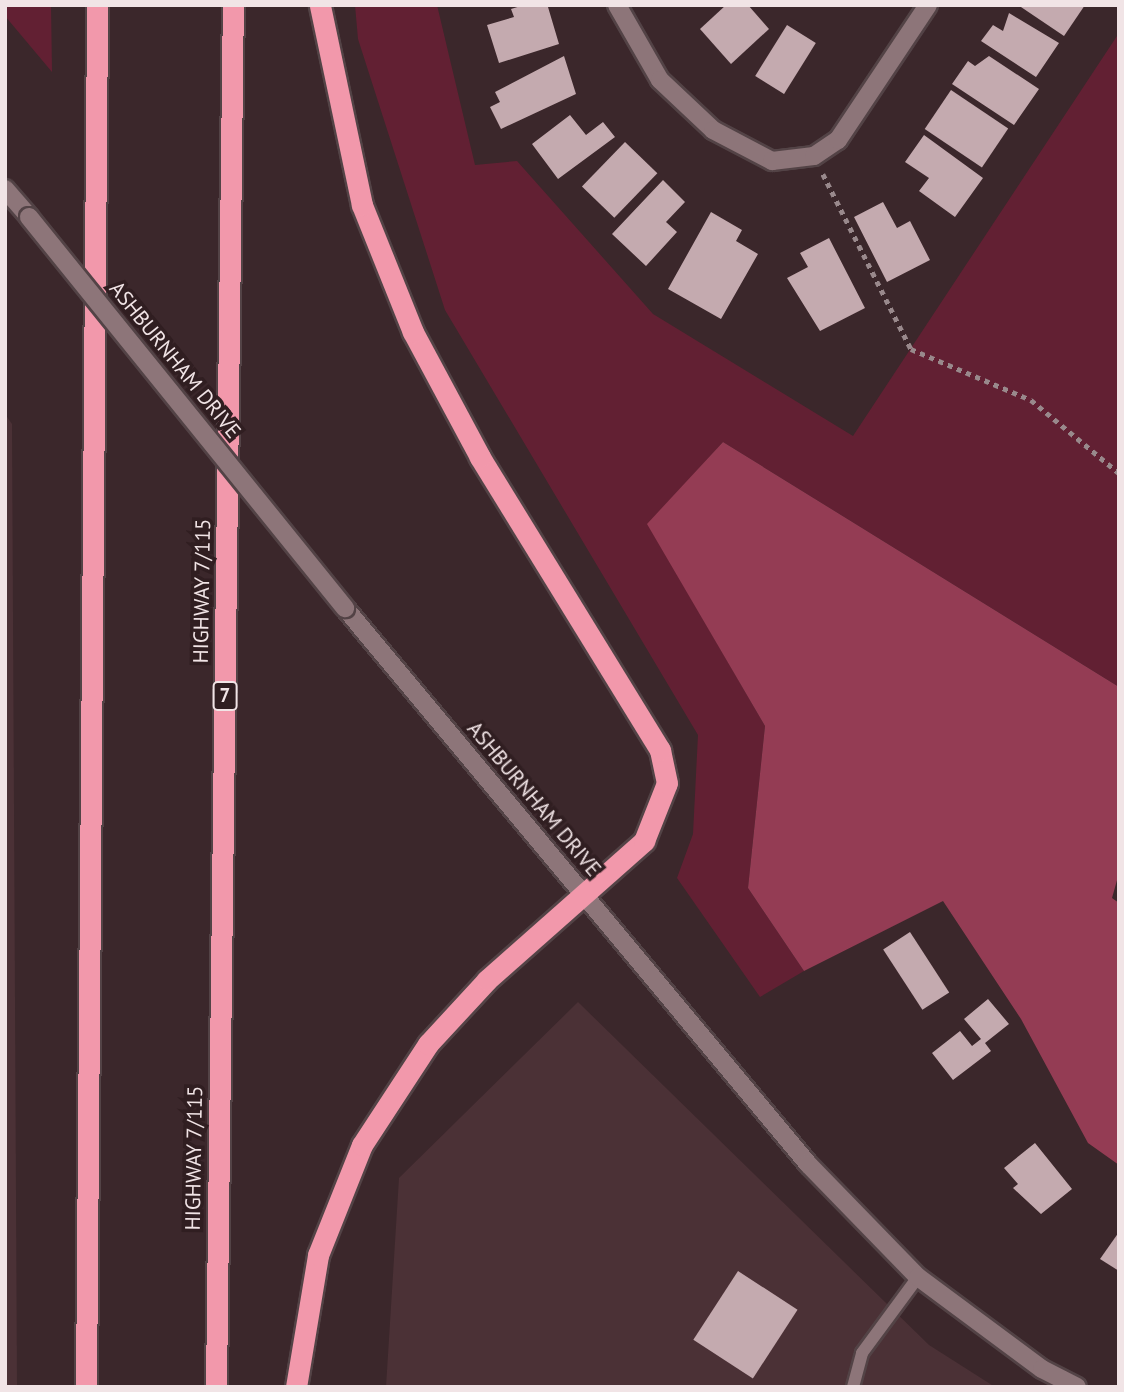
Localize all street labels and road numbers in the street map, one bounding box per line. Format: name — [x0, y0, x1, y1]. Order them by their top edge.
street label: ASHBURNHAM DRIVE — [104, 277, 246, 443]
street label: HIGHWAY 7/115 — [188, 518, 216, 664]
road number: 7 — [211, 680, 239, 712]
street label: ASHBURNHAM DRIVE — [462, 716, 606, 882]
street label: HIGHWAY 7/115 — [180, 1085, 208, 1231]

